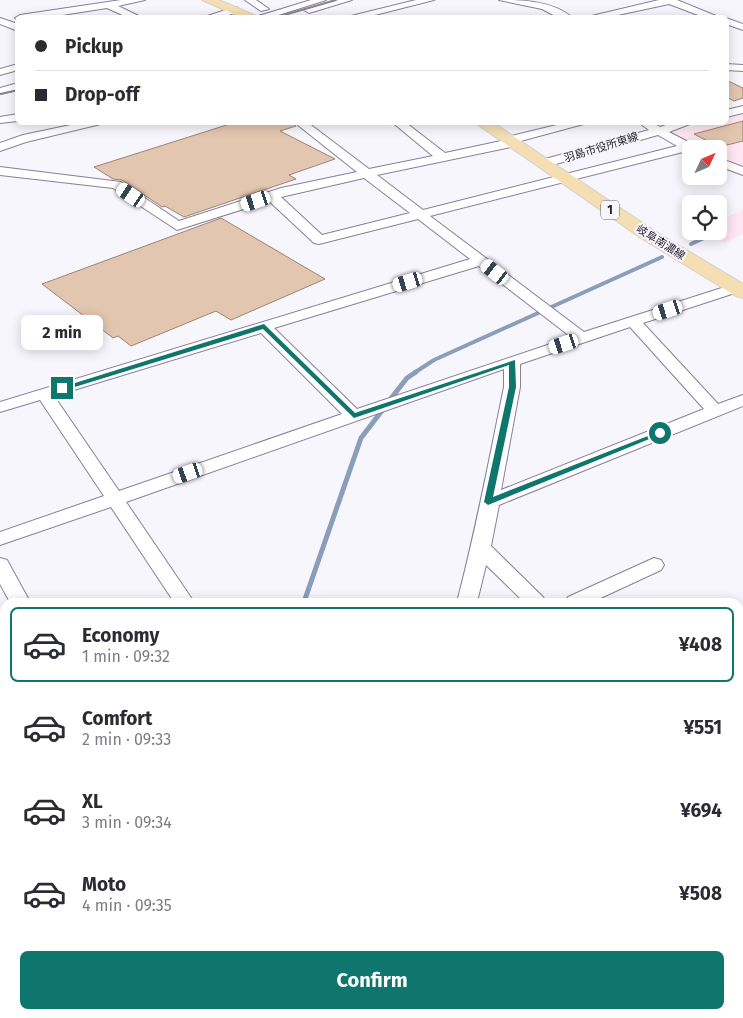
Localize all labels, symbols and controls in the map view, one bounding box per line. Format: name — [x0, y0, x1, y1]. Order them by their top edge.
text: Pickup — [65, 35, 123, 58]
text: Drop-off — [65, 83, 139, 106]
street label: 羽島市役所東線 — [562, 130, 640, 165]
north arrow — [682, 140, 728, 185]
map controls — [682, 140, 727, 240]
car — [114, 180, 147, 210]
car — [239, 189, 272, 213]
button: locate — [682, 195, 727, 240]
road number: 1 — [601, 200, 619, 220]
street label: 岐阜南濃線 — [634, 222, 688, 263]
car — [478, 257, 511, 287]
car — [391, 270, 424, 294]
car — [651, 298, 684, 322]
callout: 2 min — [21, 316, 103, 350]
text: 2 min — [42, 323, 82, 342]
car — [547, 332, 580, 356]
route end — [51, 377, 73, 399]
route start — [649, 422, 671, 444]
car — [171, 461, 204, 485]
icon: car — [22, 622, 67, 667]
text: Economy — [82, 624, 159, 647]
text: ¥408 — [679, 633, 722, 656]
text: 1 min · 09:32 — [82, 647, 170, 666]
icon: car — [22, 705, 67, 750]
text: Comfort — [82, 707, 152, 730]
text: ¥551 — [683, 716, 722, 739]
text: 2 min · 09:33 — [82, 730, 171, 749]
icon: car — [22, 788, 67, 833]
text: XL — [82, 790, 103, 813]
text: ¥694 — [680, 799, 722, 822]
text: 3 min · 09:34 — [82, 813, 172, 832]
icon: car — [22, 871, 67, 916]
text: Moto — [82, 873, 126, 896]
text: ¥508 — [679, 882, 722, 905]
text: 4 min · 09:35 — [82, 896, 172, 915]
button: Confirm — [20, 951, 724, 1009]

